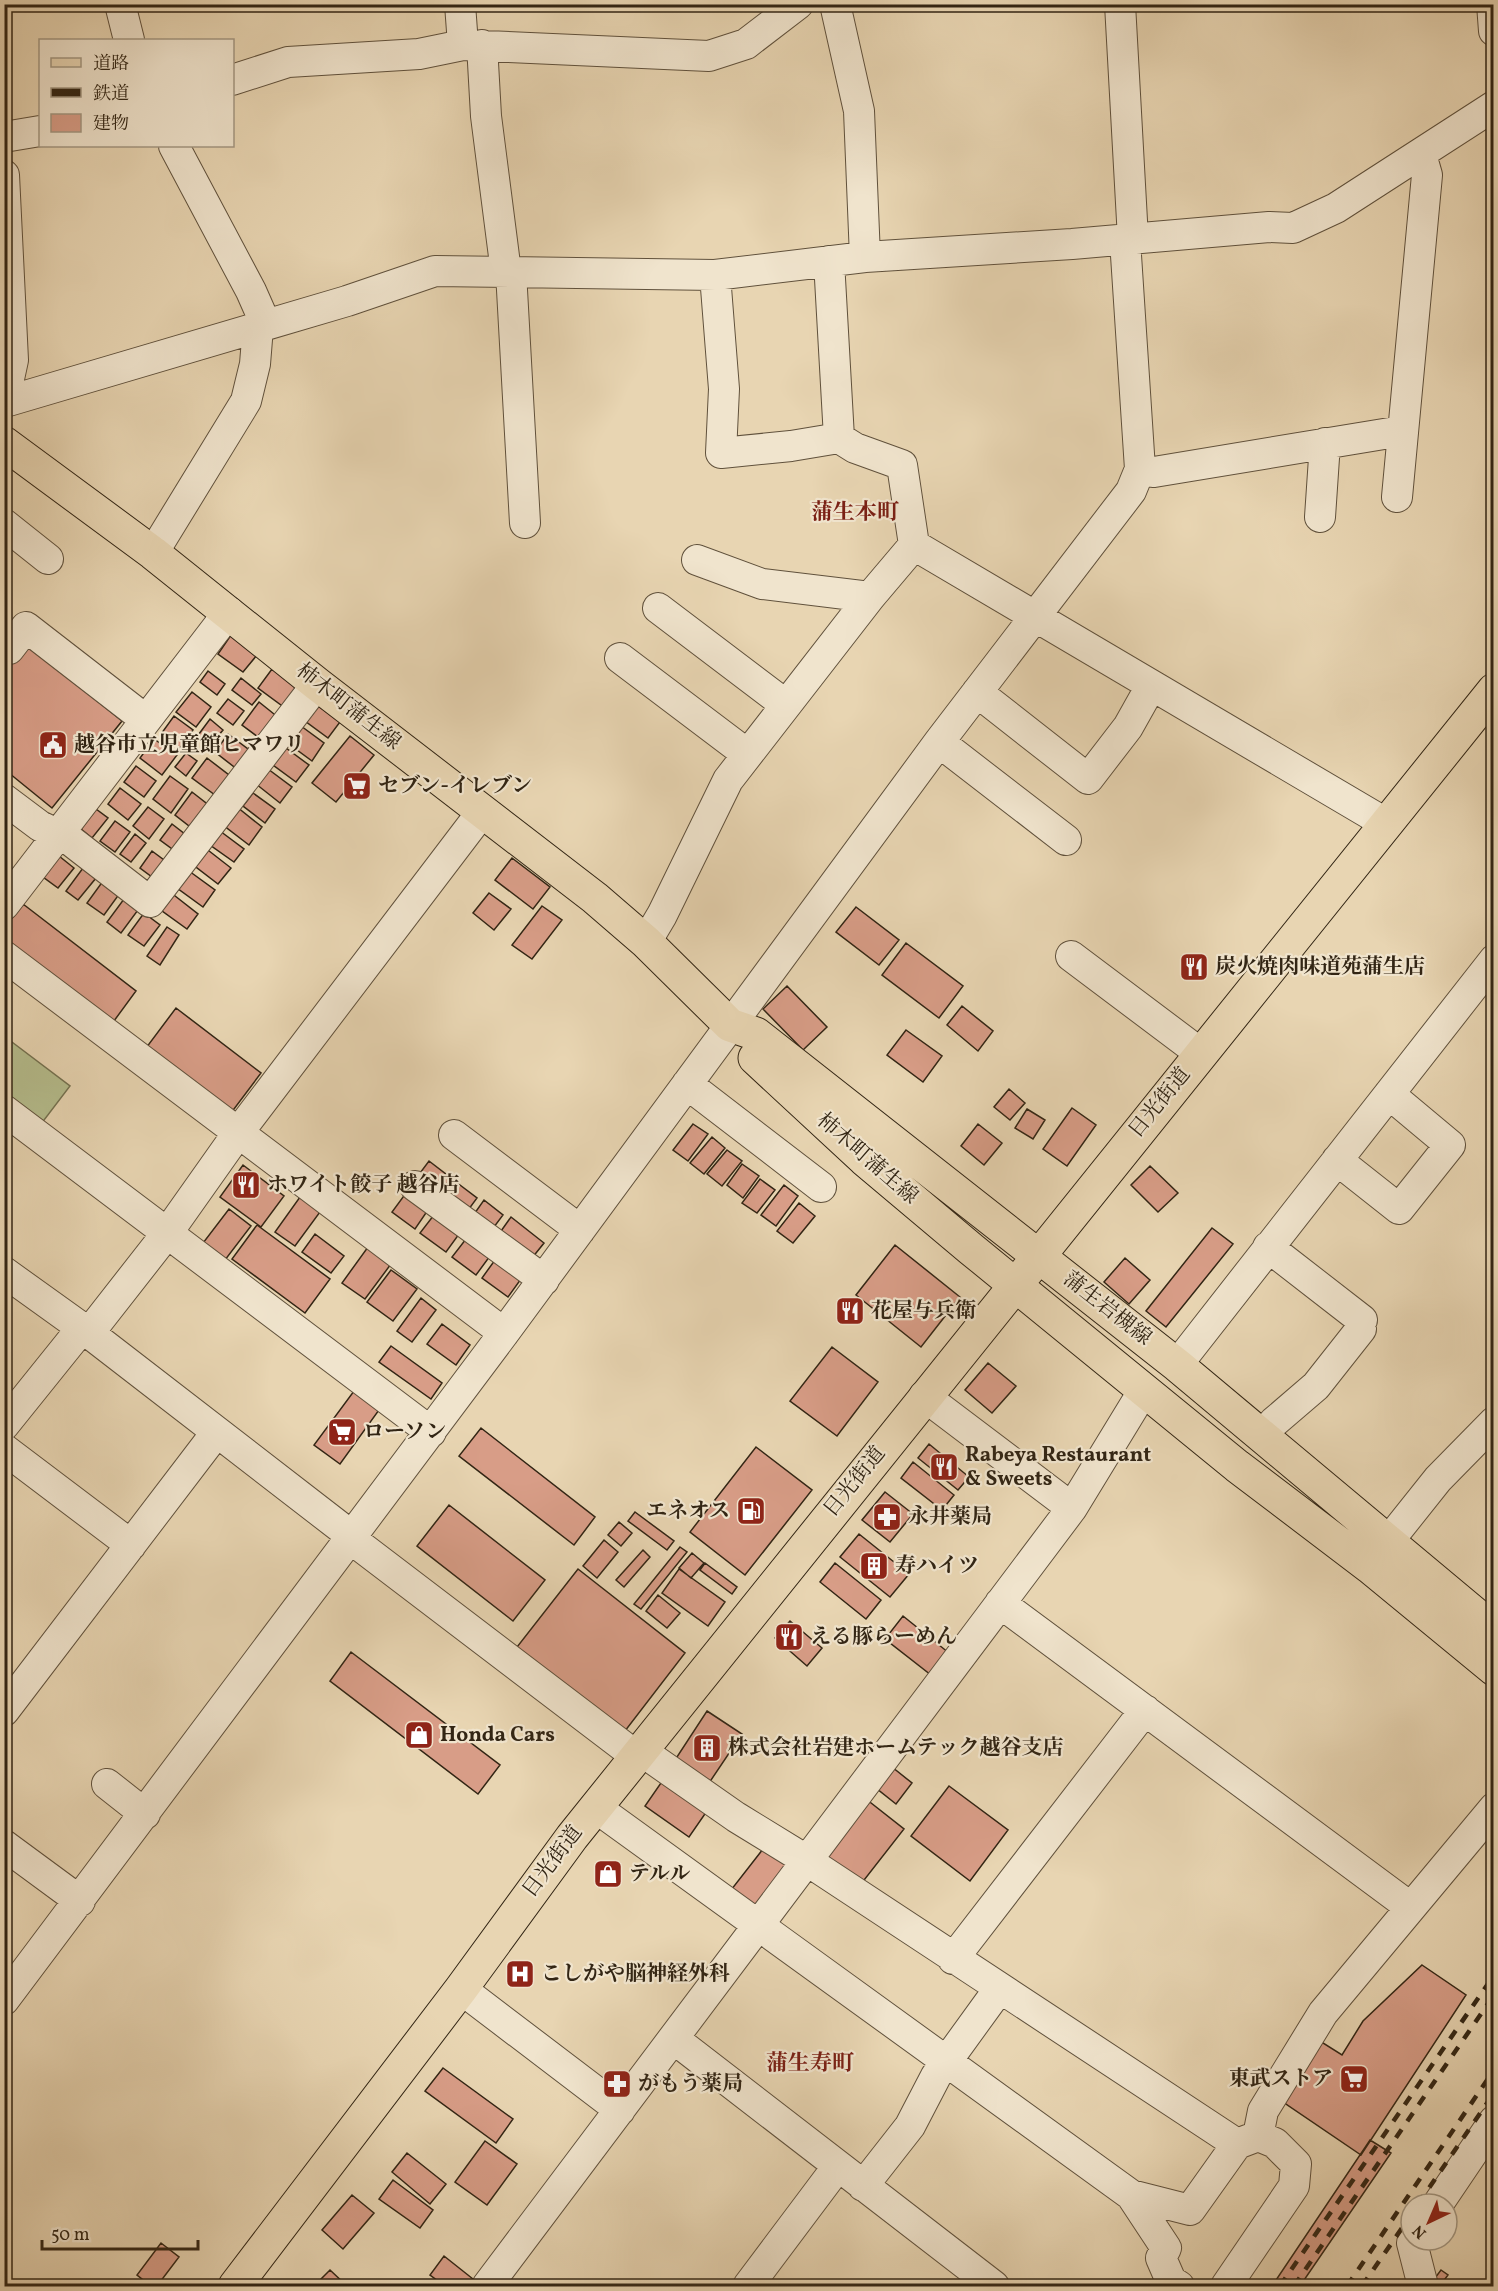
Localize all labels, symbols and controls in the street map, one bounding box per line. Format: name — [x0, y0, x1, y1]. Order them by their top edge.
legend — [39, 39, 234, 147]
text: 道路 — [93, 52, 129, 77]
text: 鉄道 — [93, 82, 129, 107]
text: 建物 — [93, 112, 129, 137]
district label: 蒲生本町 — [811, 498, 899, 529]
street label: 柿木町蒲生線 — [289, 657, 407, 757]
public building icon: 越谷市立児童館ヒマワリ — [37, 729, 69, 761]
place label: 越谷市立児童館ヒマワリ — [74, 731, 305, 760]
supermarket icon: セブン-イレブン — [341, 770, 373, 802]
place label: セブン-イレブン — [378, 772, 532, 801]
restaurant icon: 炭火焼肉味道苑蒲生店 — [1178, 951, 1210, 983]
place label: 炭火焼肉味道苑蒲生店 — [1215, 953, 1425, 982]
street label: 日光街道 — [1122, 1061, 1198, 1145]
street label: 柿木町蒲生線 — [810, 1107, 924, 1211]
restaurant icon: ホワイト餃子 越谷店 — [230, 1169, 262, 1201]
place label: ホワイト餃子 越谷店 — [267, 1171, 460, 1200]
street label: 蒲生岩槻線 — [1057, 1265, 1157, 1353]
restaurant icon: 花屋与兵衛 — [834, 1295, 866, 1327]
place label: 花屋与兵衛 — [871, 1297, 976, 1326]
supermarket icon: ローソン — [326, 1416, 358, 1448]
place label: ローソン — [363, 1418, 446, 1447]
street label: 日光街道 — [817, 1440, 893, 1524]
place label: Rabeya Restaurant & Sweets — [965, 1441, 1151, 1494]
restaurant icon: Rabeya Restaurant & Sweets — [928, 1451, 960, 1483]
fuel station icon: エネオス — [735, 1495, 767, 1527]
place label: エネオス — [646, 1497, 730, 1526]
pharmacy icon: 永井薬局 — [871, 1501, 903, 1533]
place label: 永井薬局 — [908, 1503, 992, 1532]
building icon: 寿ハイツ — [858, 1550, 890, 1582]
place label: 寿ハイツ — [895, 1552, 979, 1581]
restaurant icon: える豚らーめん — [773, 1621, 805, 1653]
place label: える豚らーめん — [810, 1623, 957, 1652]
shop icon: Honda Cars — [403, 1719, 435, 1751]
place label: Honda Cars — [440, 1721, 555, 1750]
building icon: 株式会社岩建ホームテック越谷支店 — [691, 1732, 723, 1764]
place label: 株式会社岩建ホームテック越谷支店 — [728, 1734, 1064, 1763]
street label: 日光街道 — [516, 1820, 590, 1904]
shop icon: テルル — [592, 1858, 624, 1890]
place label: テルル — [629, 1860, 690, 1889]
hospital icon: こしがや脳神経外科 — [504, 1958, 536, 1990]
place label: こしがや脳神経外科 — [541, 1960, 730, 1989]
district label: 蒲生寿町 — [766, 2049, 854, 2080]
supermarket icon: 東武ストア — [1338, 2063, 1370, 2095]
place label: 東武ストア — [1229, 2065, 1333, 2094]
pharmacy icon: がもう薬局 — [601, 2068, 633, 2100]
place label: がもう薬局 — [638, 2070, 743, 2099]
north arrow — [1399, 2192, 1459, 2252]
scale bar — [42, 2213, 198, 2251]
text: N — [1408, 2219, 1432, 2243]
text: 50 m — [51, 2223, 90, 2248]

